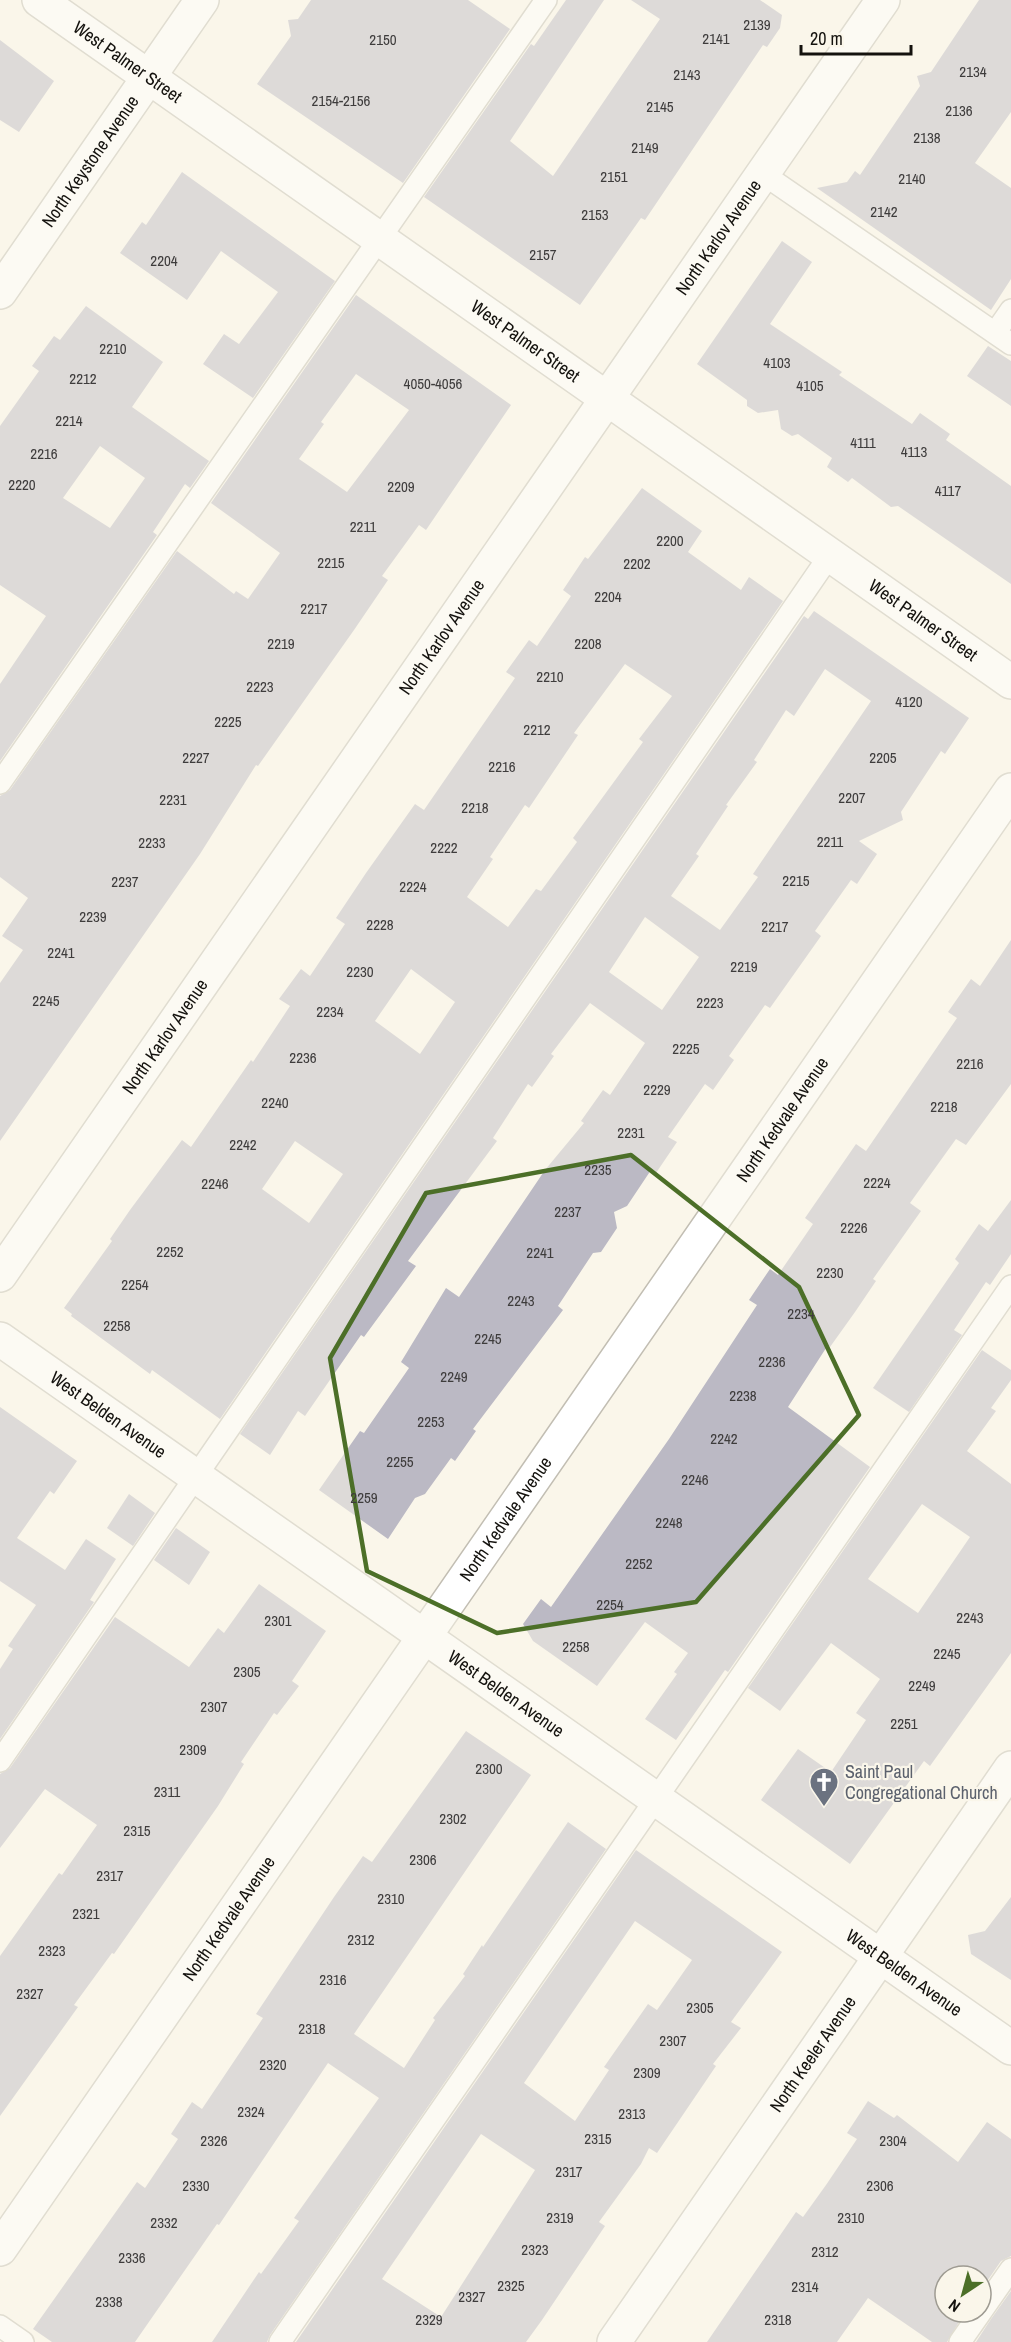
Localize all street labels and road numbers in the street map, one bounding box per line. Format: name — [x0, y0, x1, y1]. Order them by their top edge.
street label: West Palmer Street — [68, 15, 187, 109]
street label: North Keystone Avenue — [36, 90, 144, 232]
street label: North Karlov Avenue — [669, 174, 767, 300]
street label: West Palmer Street — [466, 294, 585, 388]
street label: West Palmer Street — [864, 573, 983, 667]
street label: North Karlov Avenue — [393, 574, 490, 699]
street label: North Karlov Avenue — [116, 974, 213, 1099]
street label: North Kedvale Avenue — [730, 1052, 834, 1187]
street label: West Belden Avenue — [45, 1365, 171, 1464]
street label: North Kedvale Avenue — [453, 1451, 557, 1586]
street label: West Belden Avenue — [443, 1644, 569, 1743]
street label: North Kedvale Avenue — [176, 1851, 281, 1986]
street label: West Belden Avenue — [841, 1923, 967, 2022]
street label: North Keeler Avenue — [764, 1991, 862, 2117]

